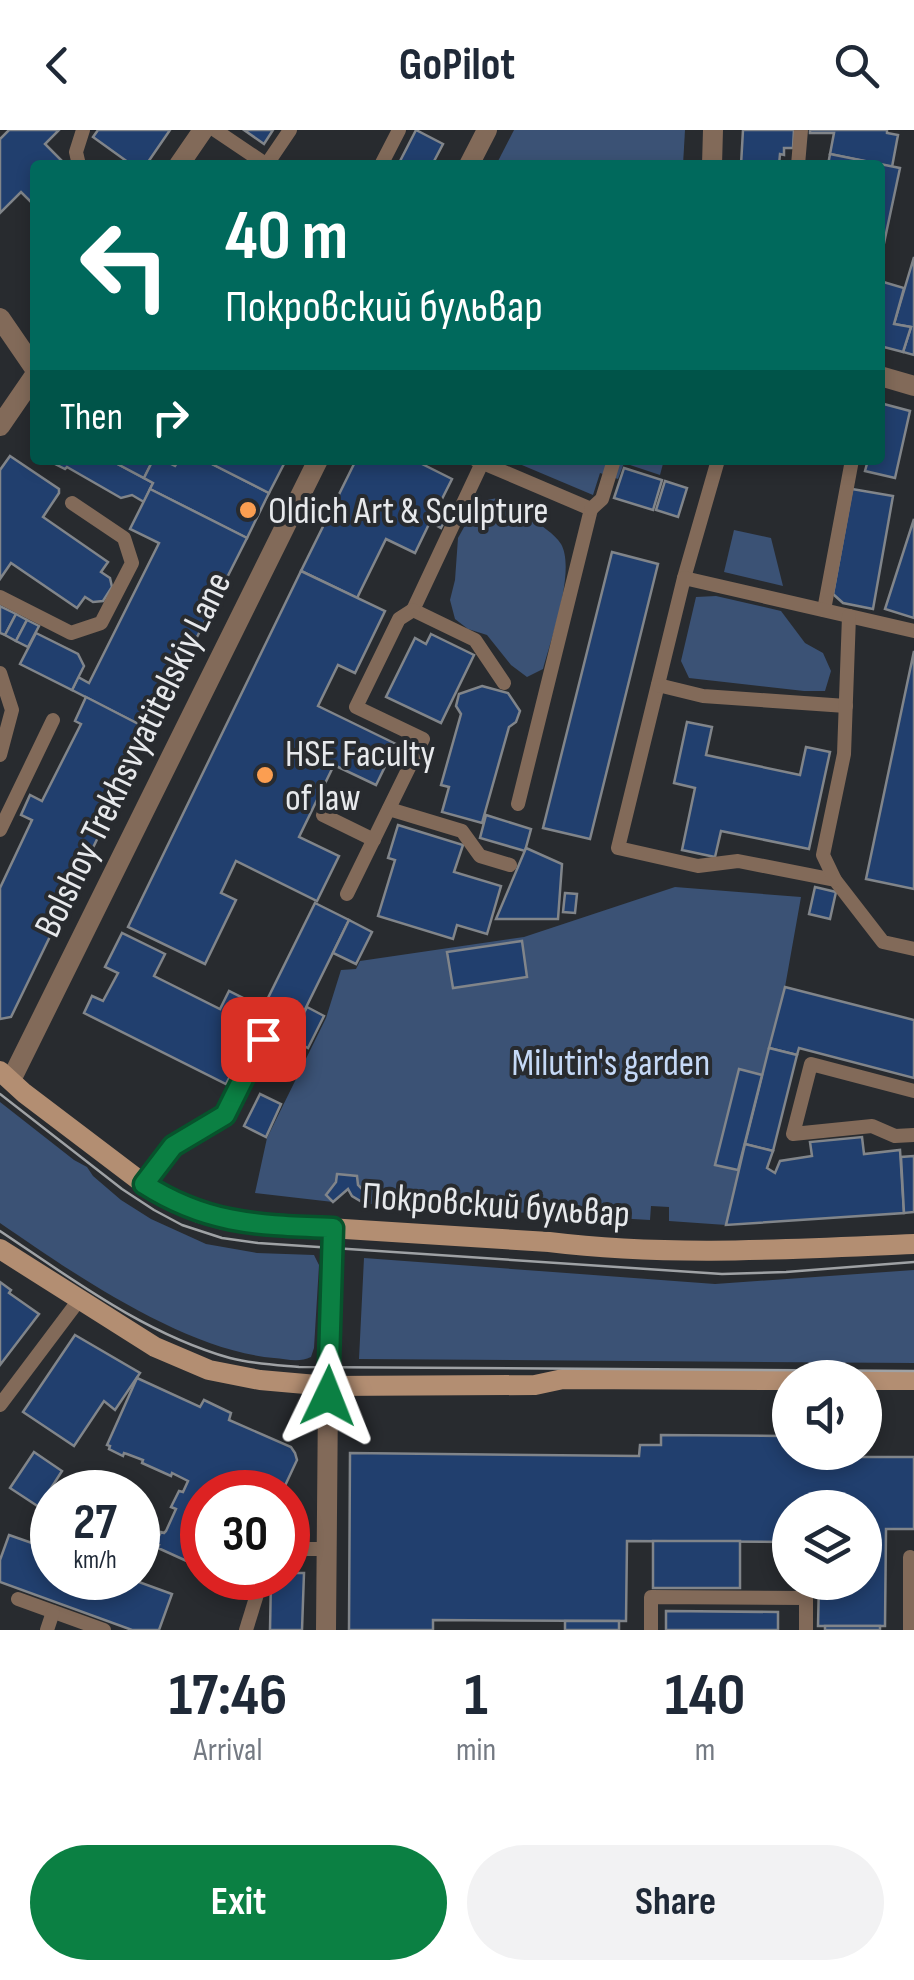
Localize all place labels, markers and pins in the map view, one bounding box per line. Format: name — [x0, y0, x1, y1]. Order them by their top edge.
place label: Oldich Art & Sculpture — [268, 489, 549, 534]
marker: Oldich Art & Sculpture — [237, 499, 259, 521]
place label: HSE Faculty of law — [285, 732, 435, 821]
marker: HSE Faculty of law — [254, 764, 276, 786]
pin — [221, 997, 306, 1082]

